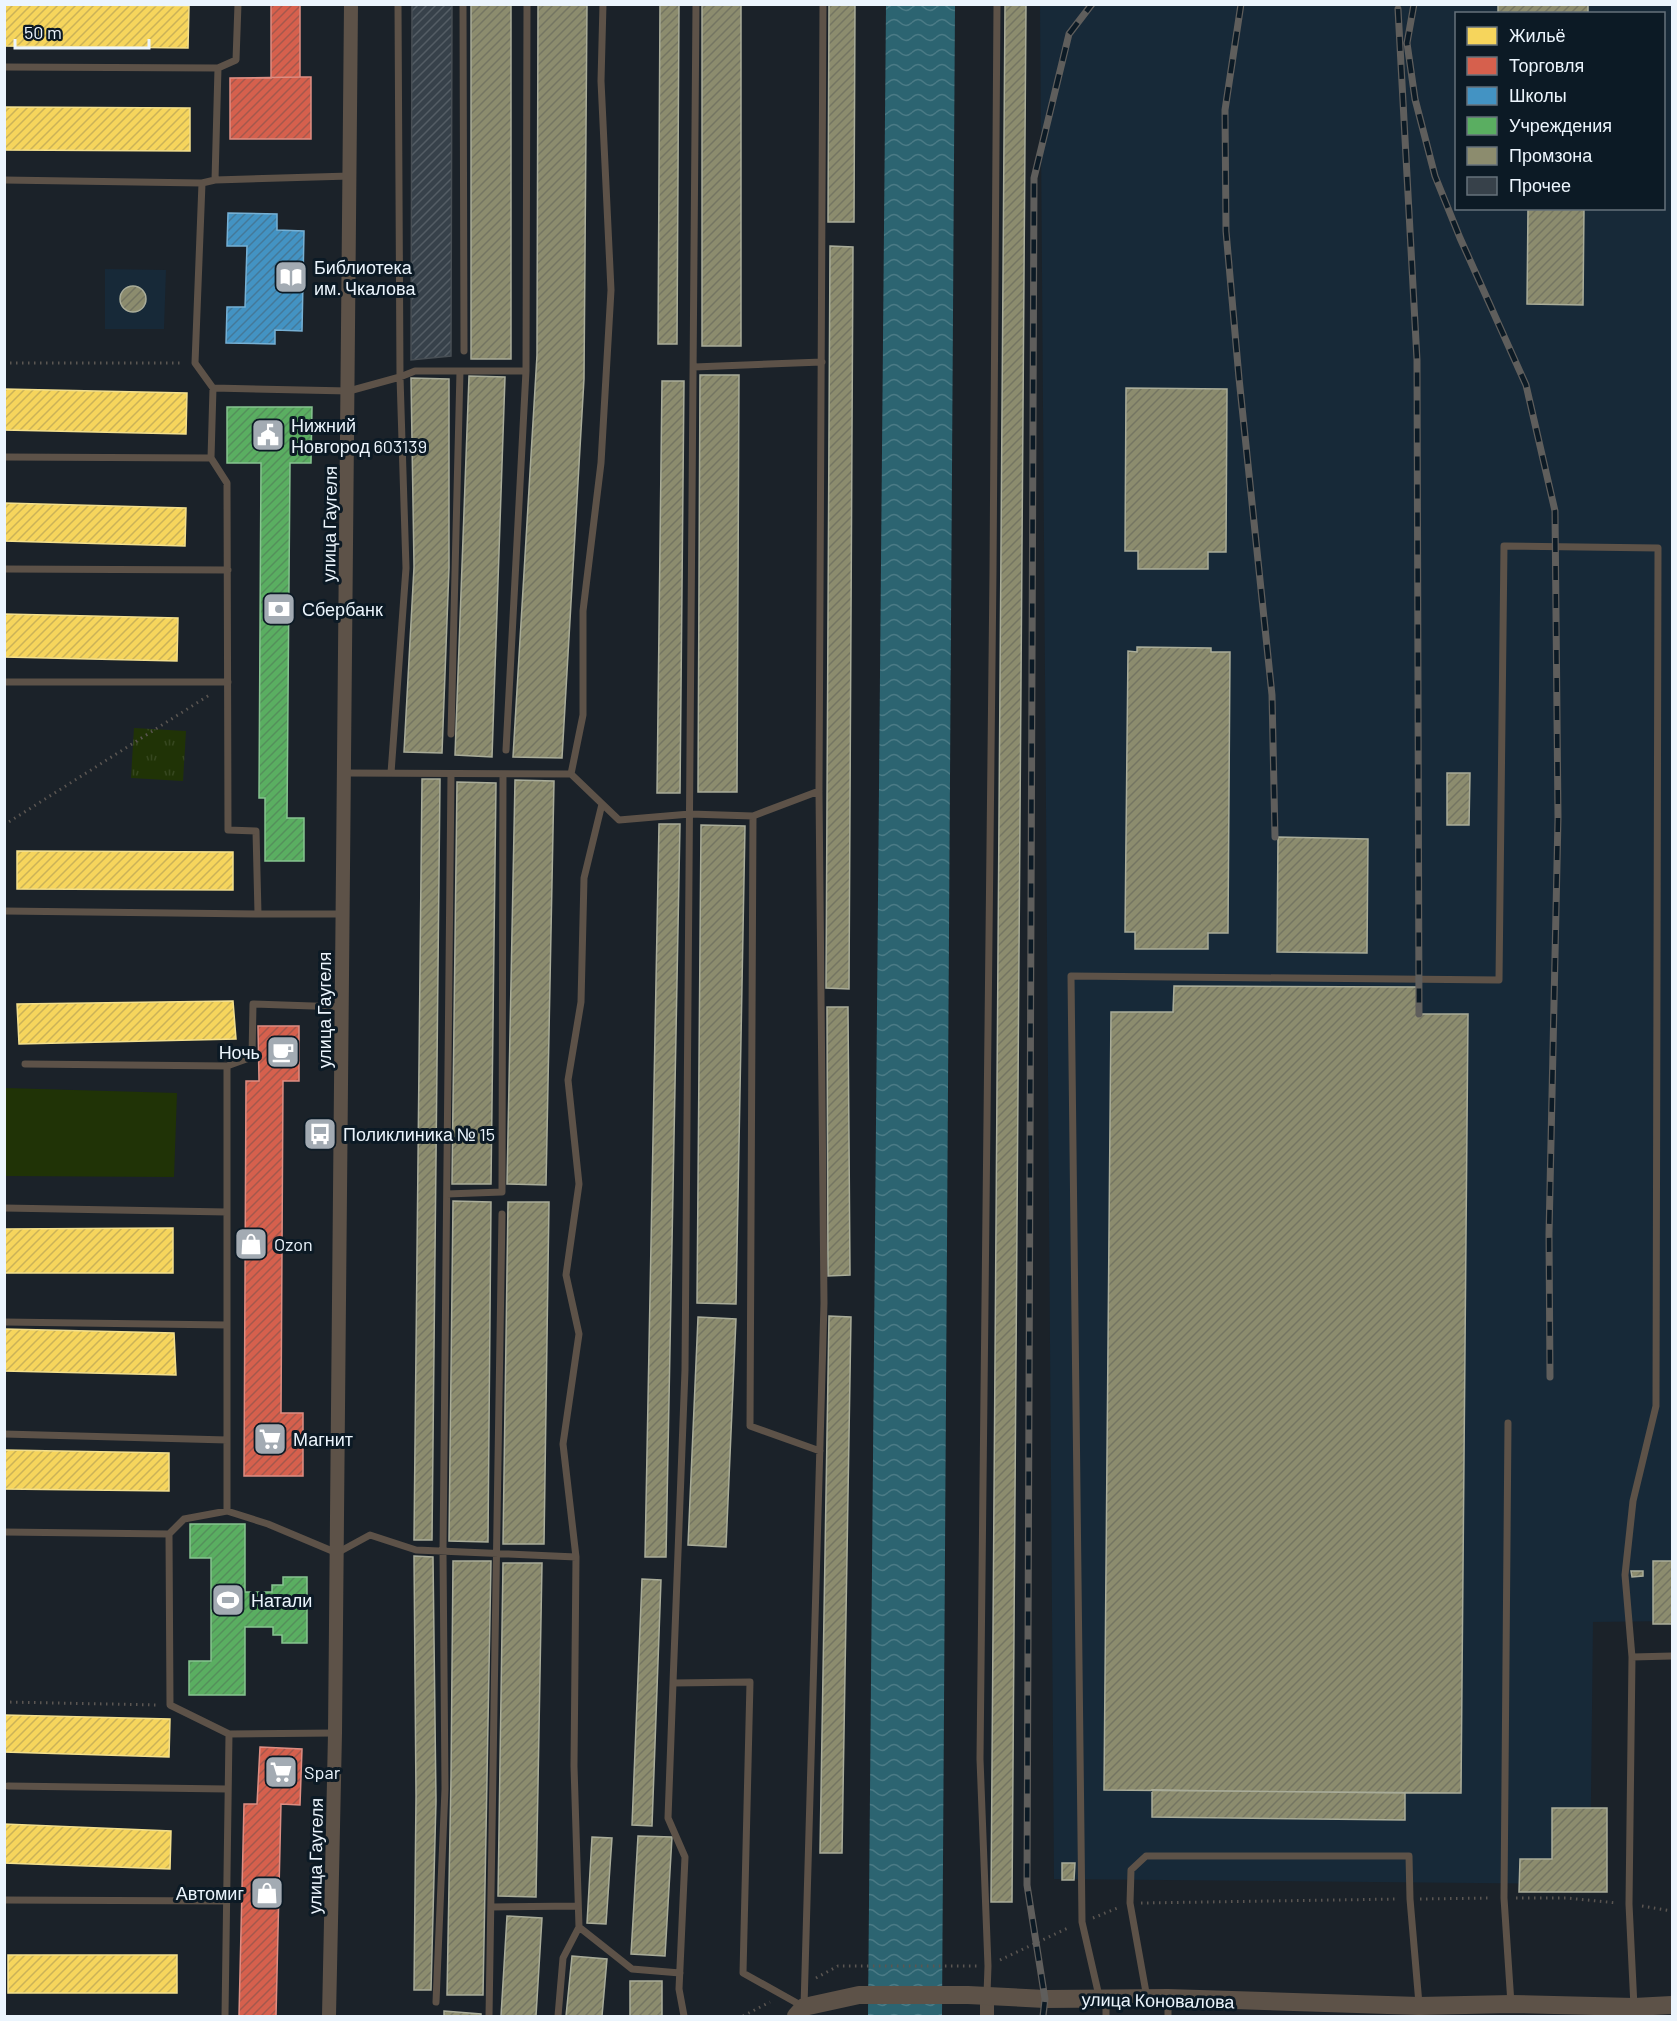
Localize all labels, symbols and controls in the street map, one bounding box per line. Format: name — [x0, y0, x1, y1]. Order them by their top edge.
scale bar — [15, 12, 148, 50]
legend — [1455, 12, 1665, 210]
text: 50 m — [24, 21, 62, 43]
text: Жильё — [1509, 24, 1566, 46]
text: Торговля — [1509, 54, 1584, 76]
text: Школы — [1509, 84, 1567, 106]
text: Учреждения — [1509, 114, 1612, 136]
text: Промзона — [1509, 144, 1593, 166]
text: Прочее — [1509, 174, 1571, 196]
place label: Библиотека им. Чкалова — [314, 256, 416, 299]
library icon: Библиотека им. Чкалова — [273, 259, 309, 295]
place label: Нижний Новгород 603139 — [291, 414, 427, 457]
public building icon: Нижний Новгород 603139 — [250, 417, 286, 453]
street label: улица Гаугеля — [317, 466, 341, 582]
bank icon: Сбербанк — [261, 591, 297, 627]
place label: Сбербанк — [302, 598, 383, 620]
street label: улица Гаугеля — [313, 952, 335, 1068]
cafe icon: Ночь — [265, 1034, 301, 1070]
place label: Ночь — [219, 1041, 260, 1063]
bus stop icon: Поликлиника № 15 — [302, 1116, 338, 1152]
place label: Поликлиника № 15 — [343, 1123, 495, 1145]
shop icon: Ozon — [233, 1226, 269, 1262]
place label: Ozon — [274, 1233, 313, 1255]
supermarket icon: Магнит — [252, 1421, 288, 1457]
place label: Магнит — [293, 1428, 353, 1450]
sports icon: Натали — [210, 1582, 246, 1618]
place label: Натали — [251, 1589, 312, 1611]
supermarket icon: Spar — [263, 1754, 299, 1790]
place label: Spar — [304, 1761, 341, 1783]
street label: улица Гаугеля — [303, 1798, 327, 1914]
shop icon: Автомиг — [249, 1875, 285, 1911]
place label: Автомиг — [176, 1882, 244, 1904]
street label: улица Коновалова — [1081, 1988, 1236, 2012]

